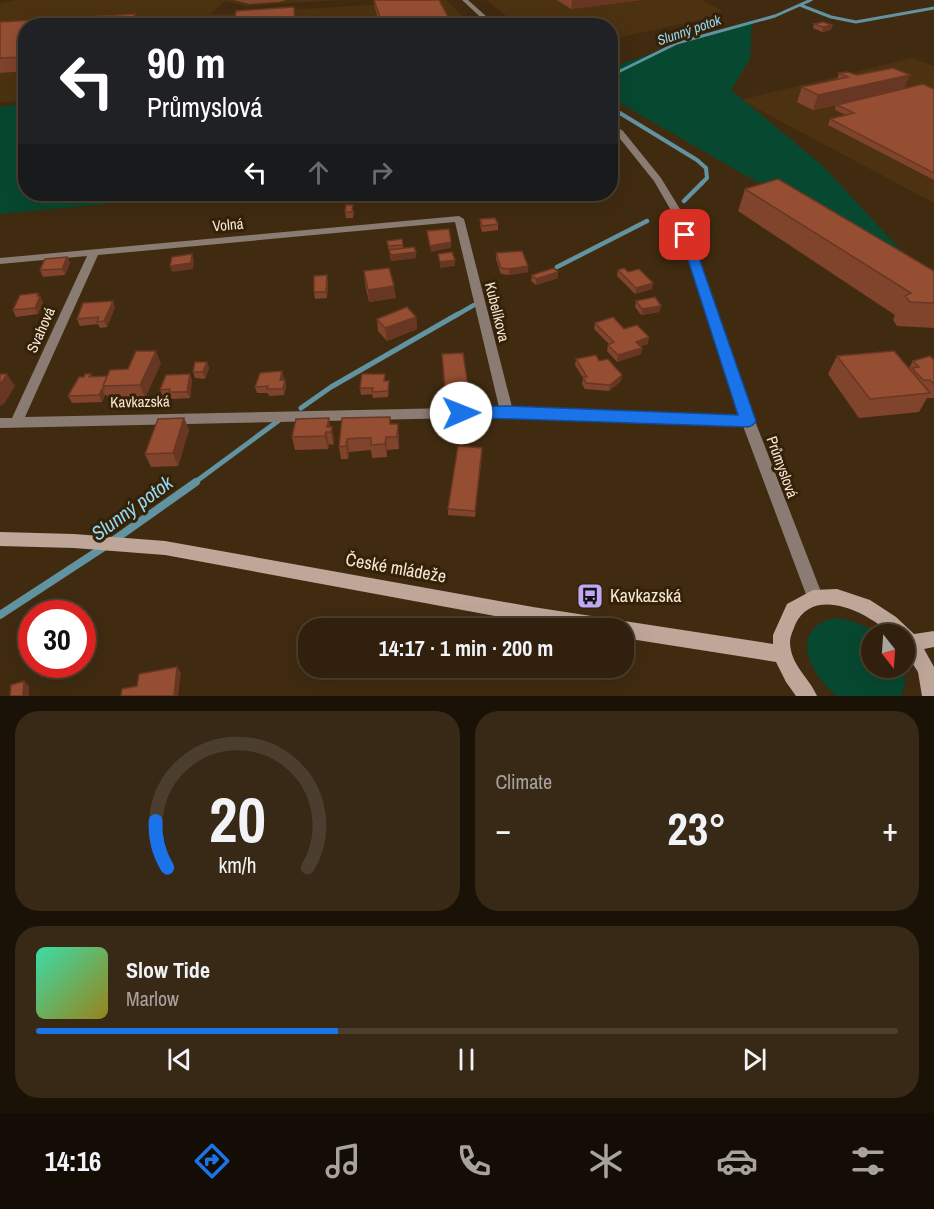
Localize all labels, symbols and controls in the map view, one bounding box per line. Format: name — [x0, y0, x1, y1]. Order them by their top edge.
water label: Slunný potok — [655, 10, 724, 49]
text: 90 m — [147, 35, 226, 91]
icon: left — [48, 42, 126, 120]
text: Průmyslová — [147, 89, 263, 125]
icon: left — [239, 156, 272, 189]
icon: ahead — [302, 156, 335, 189]
icon: right — [365, 156, 398, 189]
pin — [659, 209, 710, 260]
street label: Volná — [212, 213, 244, 236]
icon: arrive — [668, 218, 701, 251]
street label: Kubelíkova — [480, 280, 515, 344]
street label: Svahová — [21, 304, 60, 356]
position arrow — [429, 381, 493, 445]
street label: Kavkazská — [110, 390, 170, 413]
street label: Průmyslová — [762, 433, 803, 501]
water label: Slunný potok — [85, 468, 179, 546]
street label: České mládeže — [344, 546, 448, 589]
bus stop icon: Kavkazská — [575, 581, 605, 611]
place label: Kavkazská — [610, 583, 681, 608]
speed limit sign: 30 — [18, 600, 96, 678]
north arrow — [861, 624, 915, 678]
map controls — [861, 624, 915, 678]
text: 14:17 · 1 min · 200 m — [379, 633, 553, 663]
text: Climate — [496, 768, 552, 795]
text: 20 — [209, 777, 266, 861]
text: 23° — [667, 798, 726, 859]
text: − — [496, 807, 511, 851]
text: + — [882, 807, 898, 851]
text: km/h — [218, 851, 256, 880]
text: Slow Tide — [126, 955, 210, 985]
text: Marlow — [126, 985, 179, 1012]
icon: previous — [163, 1043, 196, 1076]
icon: pause — [450, 1043, 483, 1076]
icon: next — [738, 1043, 771, 1076]
icon: directions — [191, 1140, 233, 1182]
icon: music — [322, 1140, 364, 1182]
icon: phone — [453, 1140, 495, 1182]
icon: climate — [585, 1140, 627, 1182]
icon: car — [716, 1140, 758, 1182]
icon: filters — [847, 1140, 889, 1182]
text: 14:16 — [45, 1143, 101, 1179]

